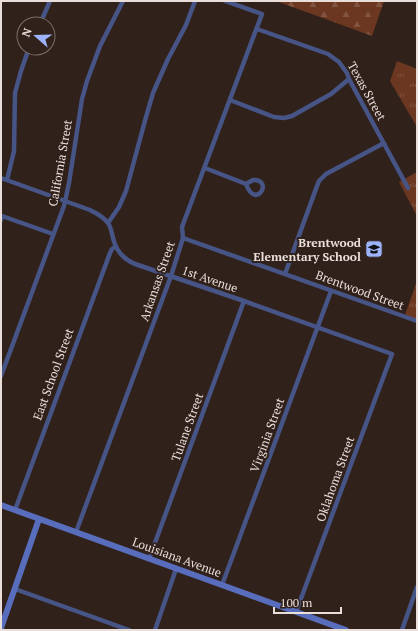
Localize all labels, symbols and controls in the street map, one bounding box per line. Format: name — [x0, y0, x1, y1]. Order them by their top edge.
north arrow — [16, 16, 56, 56]
text: N — [19, 26, 35, 39]
street label: Texas Street — [345, 59, 390, 123]
street label: California Street — [45, 118, 75, 208]
place label: Brentwood Elementary School — [253, 235, 362, 264]
street label: Arkansas Street — [136, 239, 178, 323]
school or university icon: Brentwood Elementary School — [364, 239, 384, 259]
street label: 1st Avenue — [180, 262, 240, 296]
street label: Brentwood Street — [314, 267, 407, 313]
street label: East School Street — [29, 326, 77, 422]
street label: Tulane Street — [168, 390, 206, 463]
street label: Virginia Street — [247, 395, 288, 474]
street label: Oklahoma Street — [313, 434, 358, 524]
street label: Louisiana Avenue — [130, 534, 224, 580]
scale bar — [274, 589, 341, 615]
text: 100 m — [280, 595, 313, 610]

